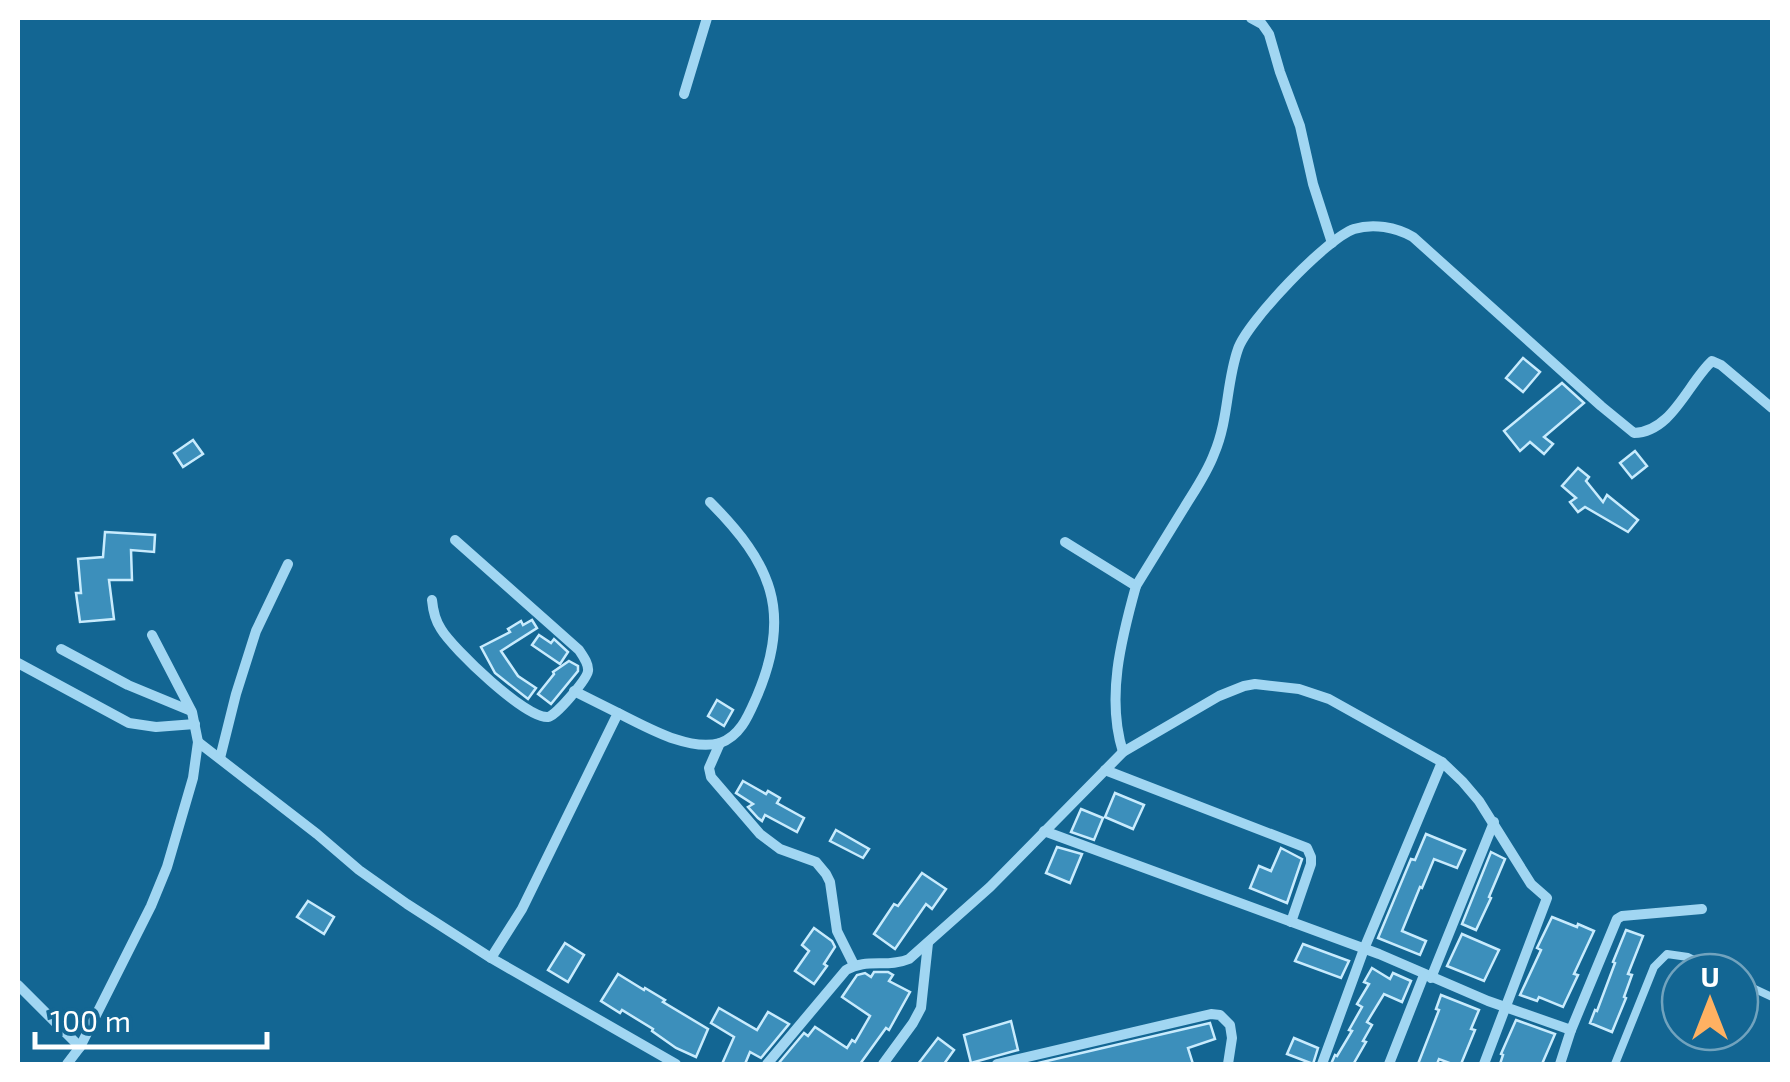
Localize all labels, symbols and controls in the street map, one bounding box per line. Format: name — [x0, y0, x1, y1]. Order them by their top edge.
north arrow — [1660, 952, 1760, 1052]
text: U — [1700, 959, 1720, 993]
scale bar — [35, 987, 268, 1049]
text: 100 m — [50, 1002, 131, 1038]

